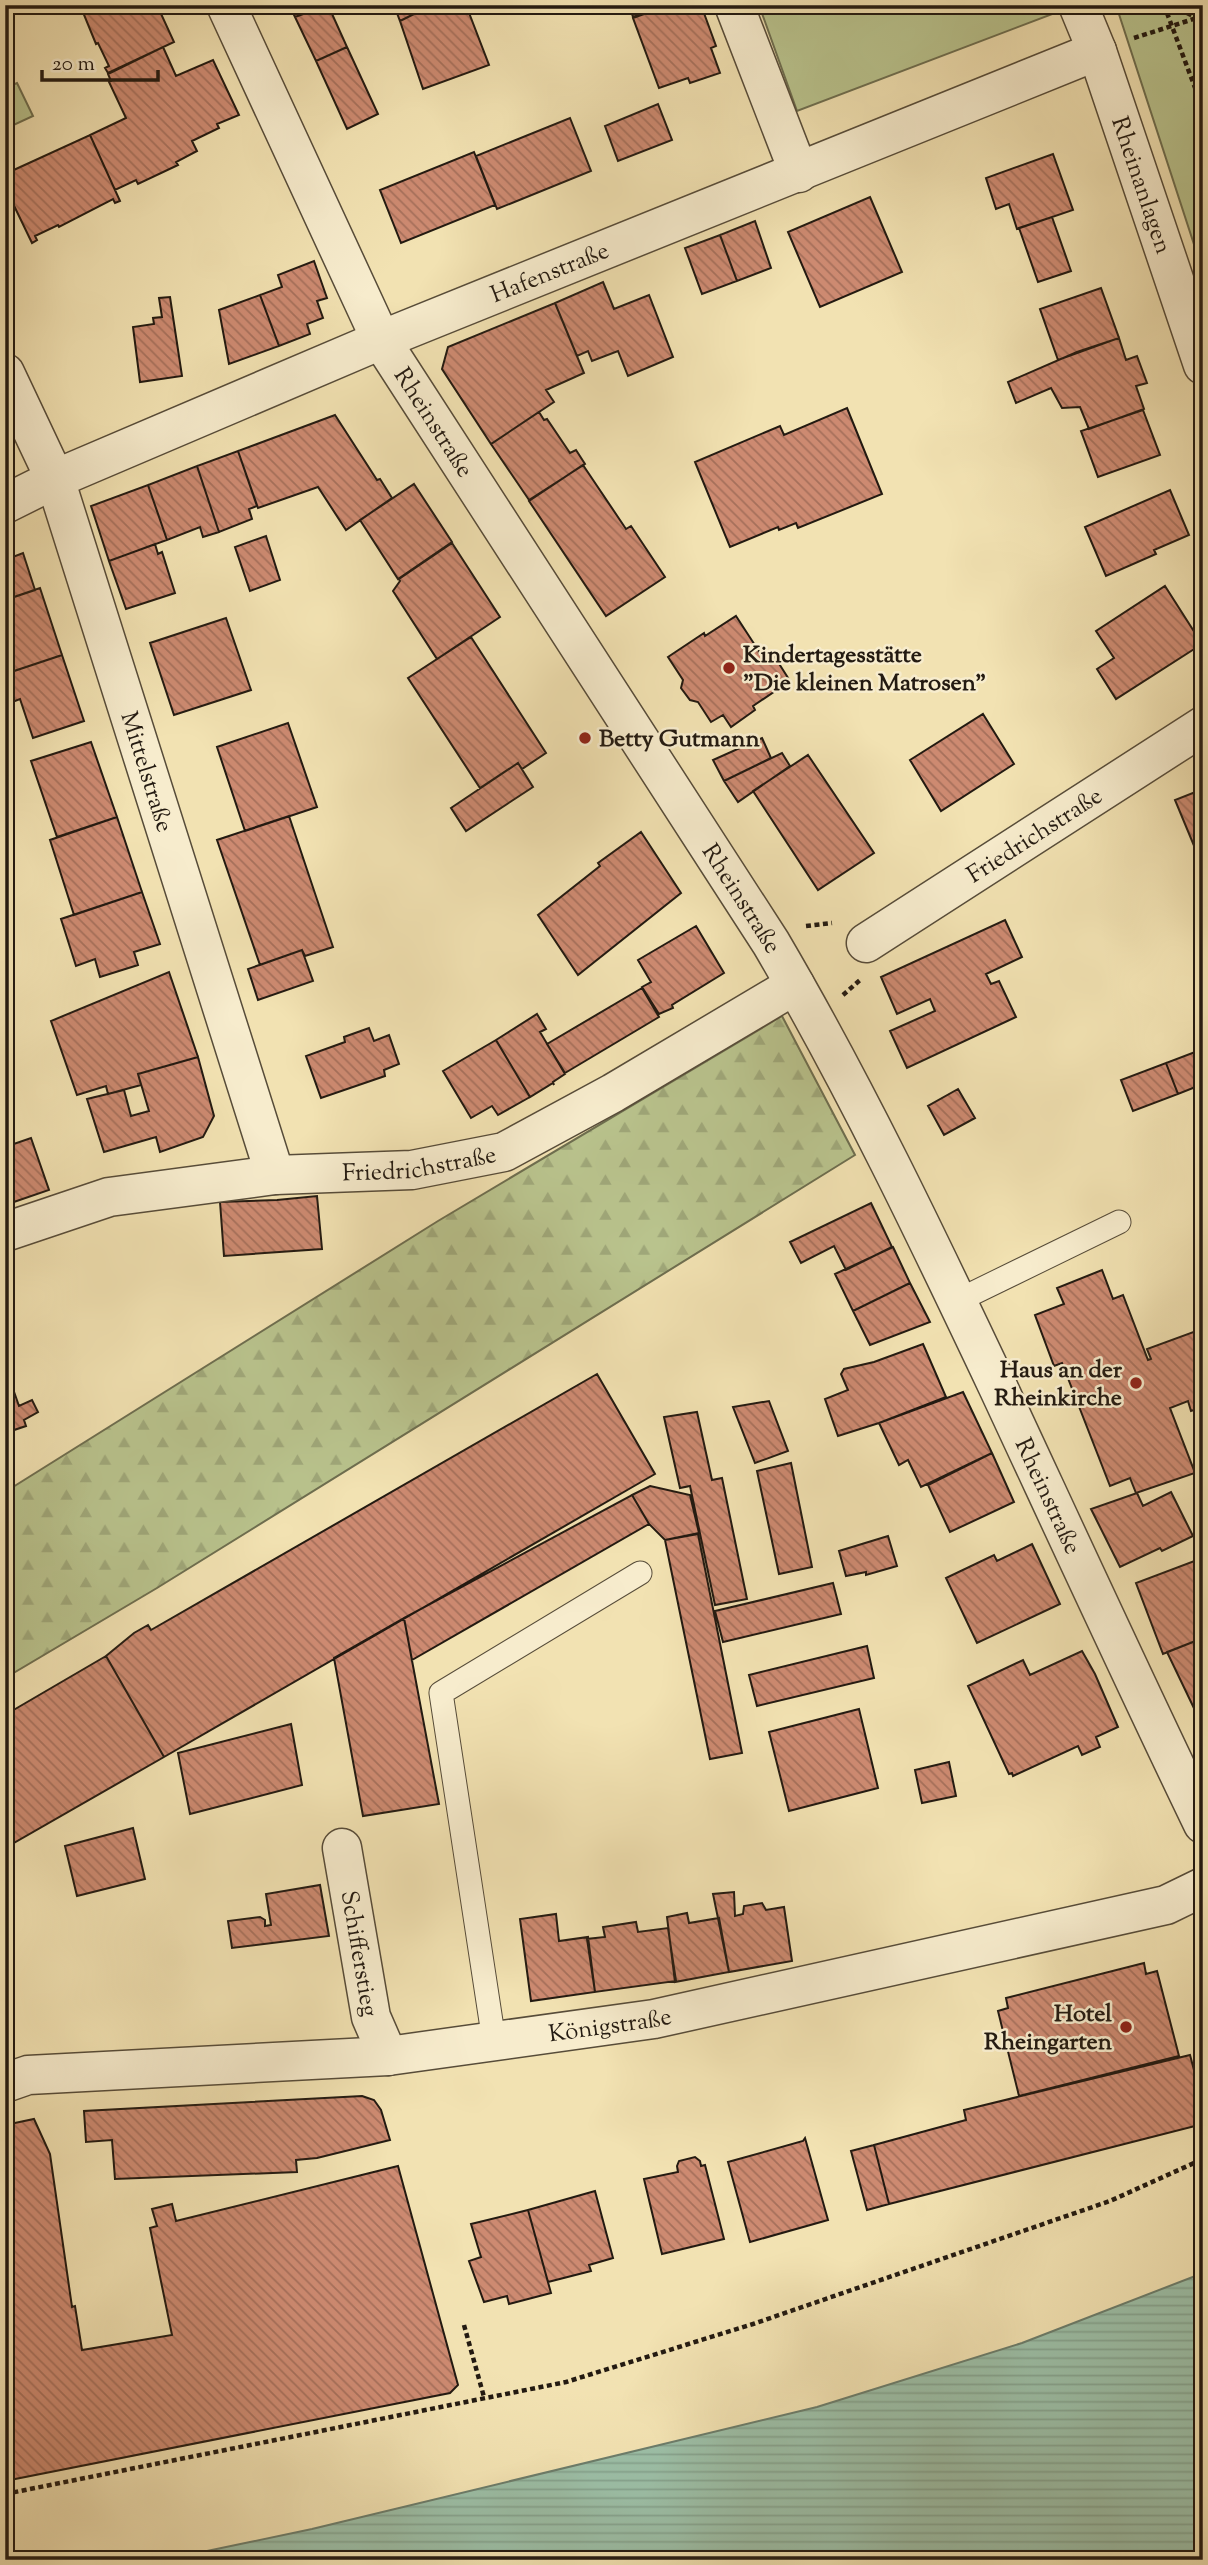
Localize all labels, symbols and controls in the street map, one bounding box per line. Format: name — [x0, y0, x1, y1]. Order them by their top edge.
scale bar — [42, 38, 158, 82]
text: 20 m — [52, 50, 95, 80]
street label: Rheinanlagen — [1101, 112, 1179, 259]
street label: Hafenstraße — [486, 235, 614, 313]
street label: Rheinstraße — [384, 362, 481, 485]
place label: Kindertagesstätte "Die kleinen Matrosen" — [743, 639, 986, 701]
marker: Kindertagesstätte "Die kleinen Matrosen" — [721, 660, 737, 676]
street label: Mittelstraße — [111, 708, 181, 837]
place label: Betty Gutmann — [599, 723, 760, 757]
marker: Betty Gutmann — [577, 730, 593, 746]
street label: Friedrichstraße — [961, 780, 1110, 893]
street label: Rheinstraße — [692, 838, 789, 961]
street label: Friedrichstraße — [342, 1139, 499, 1192]
place label: Haus an der Rheinkirche — [994, 1354, 1123, 1416]
marker: Haus an der Rheinkirche — [1128, 1375, 1144, 1391]
street label: Rheinstraße — [1005, 1433, 1088, 1560]
street label: Schifferstieg — [331, 1888, 386, 2020]
place label: Hotel Rheingarten — [984, 1998, 1113, 2060]
street label: Königstraße — [547, 2001, 675, 2052]
marker: Hotel Rheingarten — [1118, 2019, 1134, 2035]

